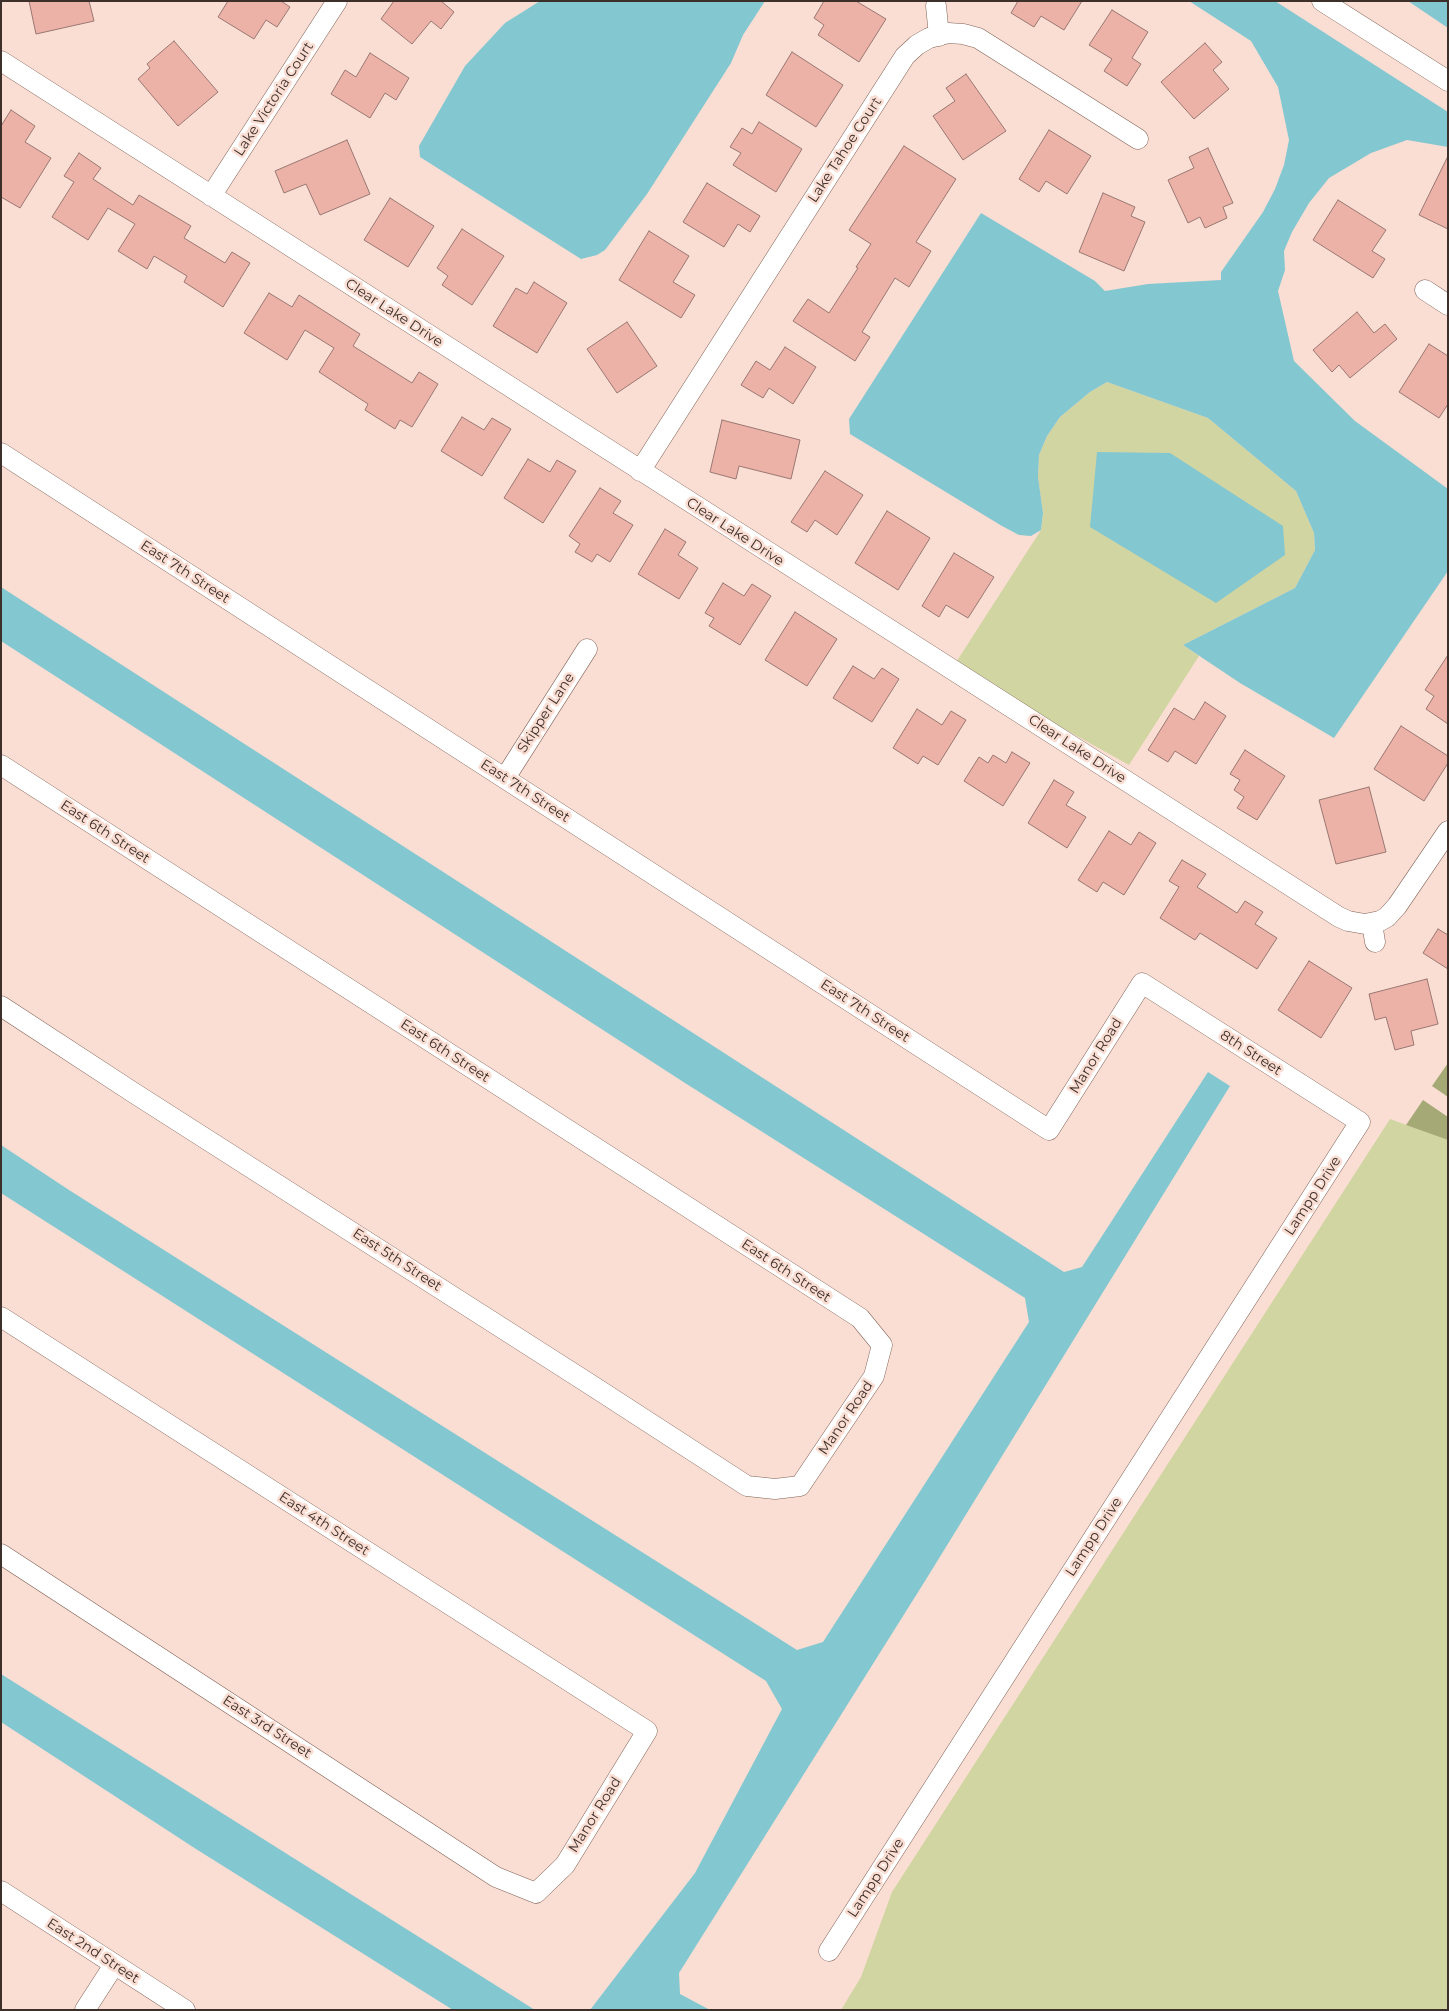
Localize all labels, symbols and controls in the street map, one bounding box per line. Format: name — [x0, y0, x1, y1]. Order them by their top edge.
street label: Lake Victoria Court — [231, 39, 317, 159]
street label: Lake Tahoe Court — [805, 94, 885, 206]
street label: Clear Lake Drive — [342, 275, 446, 351]
street label: Clear Lake Drive — [683, 494, 787, 570]
street label: East 7th Street — [137, 537, 233, 607]
street label: Skipper Lane — [514, 670, 578, 756]
street label: Clear Lake Drive — [1025, 711, 1129, 787]
street label: East 7th Street — [477, 756, 573, 826]
street label: East 6th Street — [57, 797, 153, 867]
street label: East 7th Street — [817, 976, 913, 1046]
street label: Manor Road — [1066, 1015, 1126, 1097]
street label: East 6th Street — [397, 1016, 493, 1086]
street label: 8th Street — [1217, 1027, 1285, 1079]
street label: Lampp Drive — [1281, 1153, 1345, 1239]
street label: East 5th Street — [349, 1225, 445, 1295]
street label: East 6th Street — [738, 1236, 834, 1306]
street label: Manor Road — [815, 1378, 877, 1458]
street label: East 4th Street — [276, 1489, 372, 1559]
street label: Lampp Drive — [1062, 1494, 1126, 1580]
street label: East 3rd Street — [219, 1692, 315, 1762]
street label: Manor Road — [565, 1774, 625, 1856]
street label: Lampp Drive — [844, 1835, 908, 1921]
street label: East 2nd Street — [44, 1915, 142, 1987]

